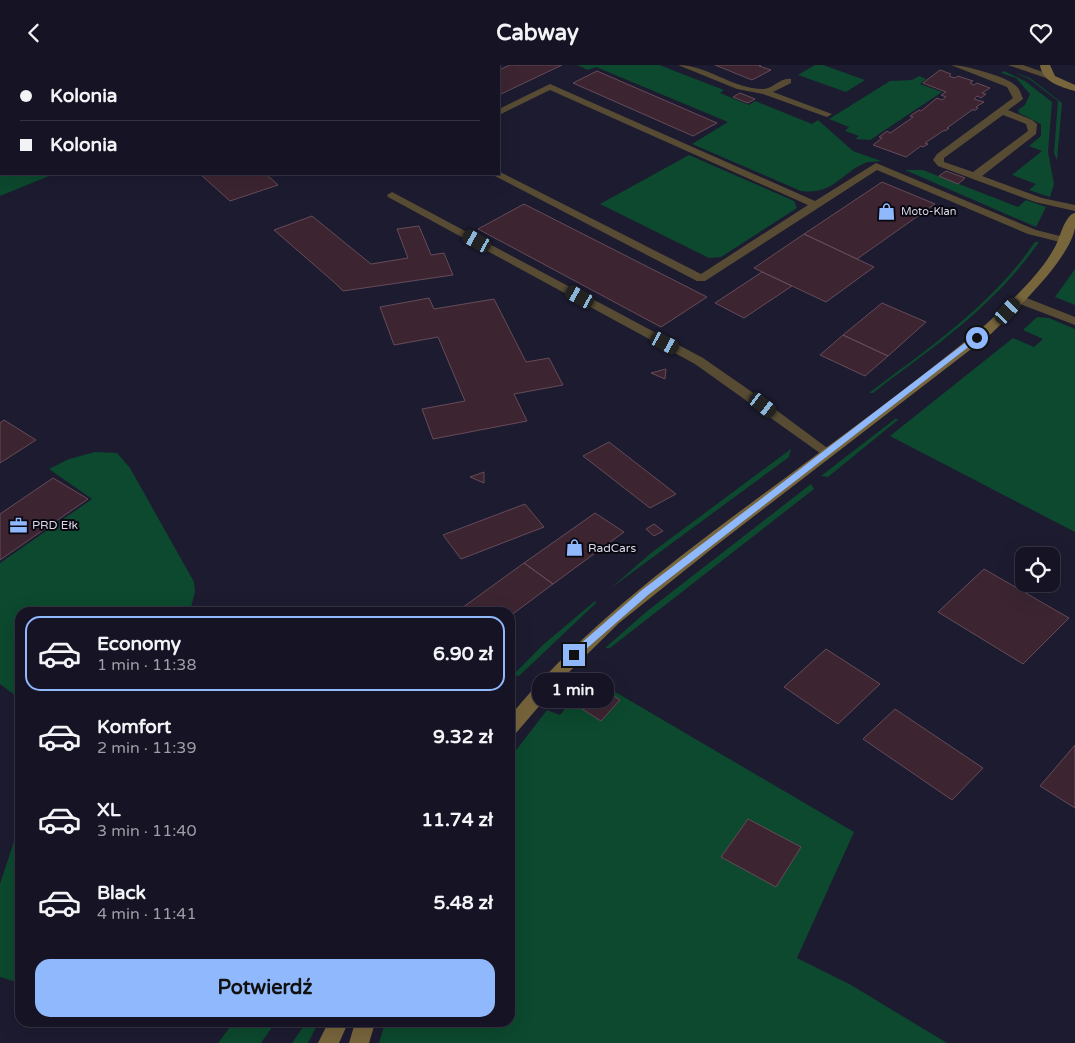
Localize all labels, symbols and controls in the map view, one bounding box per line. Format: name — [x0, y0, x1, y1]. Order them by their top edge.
icon: back — [20, 19, 48, 47]
icon: heart — [1027, 19, 1055, 47]
text: Cabway — [496, 20, 579, 46]
text: Kolonia — [50, 85, 118, 107]
text: Kolonia — [50, 134, 118, 156]
shop icon: Moto-Klan — [877, 201, 897, 221]
place label: Moto-Klan — [901, 205, 956, 218]
car — [460, 227, 493, 255]
car — [563, 283, 596, 311]
car — [992, 295, 1023, 327]
route start — [966, 327, 988, 349]
car — [648, 329, 681, 357]
car — [746, 390, 779, 420]
office icon: PRD Ełk — [8, 515, 28, 535]
place label: PRD Ełk — [32, 518, 79, 532]
shop icon: RadCars — [564, 538, 584, 558]
place label: RadCars — [588, 541, 636, 555]
map controls — [1015, 547, 1060, 592]
button: locate — [1015, 547, 1060, 592]
icon: car — [37, 631, 82, 676]
text: Economy — [97, 633, 181, 655]
text: 6.90 zł — [433, 643, 493, 665]
route end — [563, 644, 585, 666]
text: 1 min · 11:38 — [97, 655, 196, 675]
callout: 1 min — [533, 673, 615, 707]
text: 1 min — [552, 680, 594, 700]
icon: car — [37, 714, 82, 759]
text: Komfort — [97, 716, 171, 738]
text: 9.32 zł — [433, 726, 493, 748]
text: 2 min · 11:39 — [97, 738, 196, 758]
icon: car — [37, 797, 82, 842]
text: XL — [97, 799, 121, 821]
text: 11.74 zł — [421, 809, 493, 831]
text: 3 min · 11:40 — [97, 821, 196, 841]
icon: car — [37, 880, 82, 925]
text: Black — [97, 882, 146, 904]
text: 5.48 zł — [434, 892, 493, 914]
text: 4 min · 11:41 — [97, 904, 196, 924]
button: Potwierdź — [35, 959, 495, 1017]

